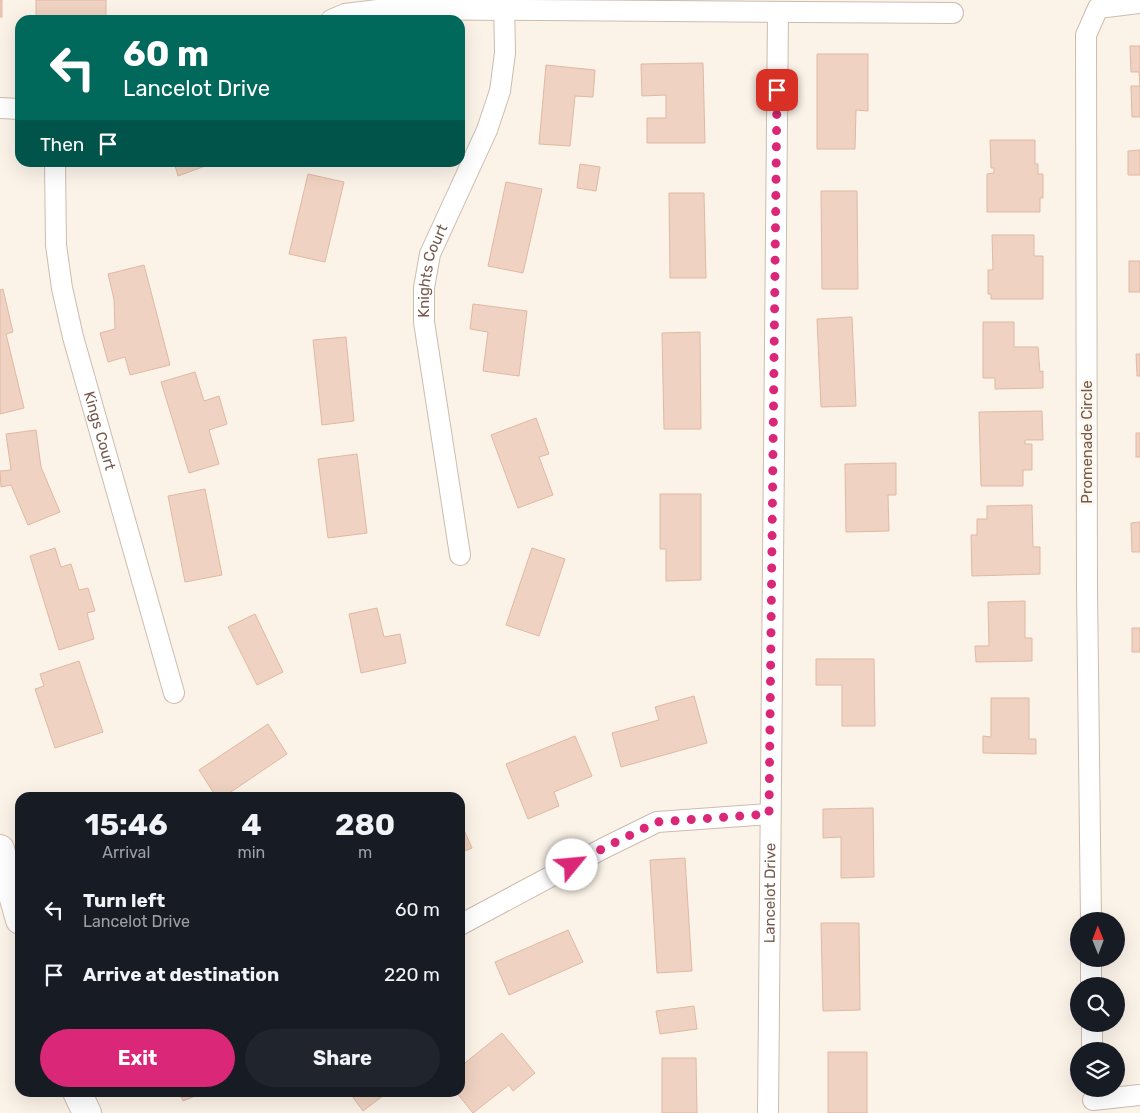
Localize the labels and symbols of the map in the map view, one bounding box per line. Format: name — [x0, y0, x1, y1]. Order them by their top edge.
pin — [756, 69, 798, 111]
street label: Knights Court — [415, 221, 452, 318]
street label: Promenade Circle — [1078, 380, 1096, 504]
street label: Kings Court — [80, 389, 119, 472]
position arrow — [545, 838, 597, 890]
street label: Lancelot Drive — [761, 843, 779, 943]
north arrow — [1070, 912, 1125, 968]

